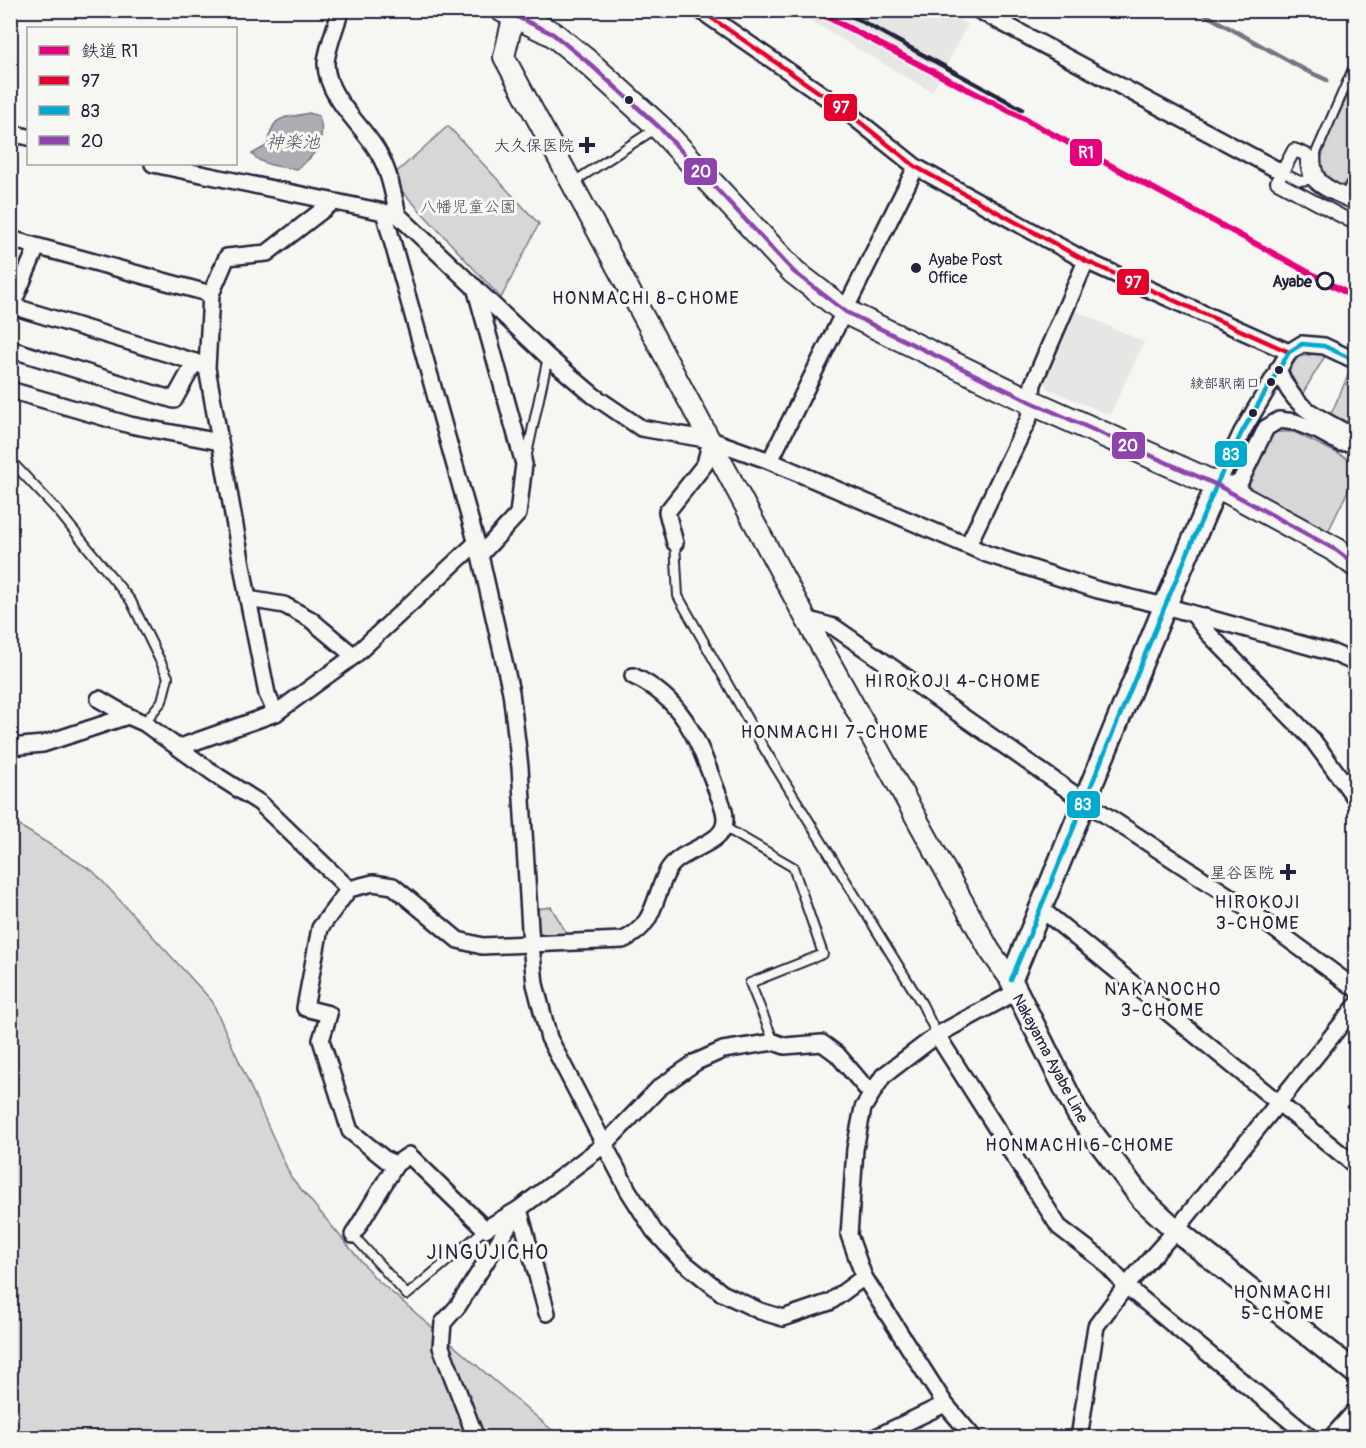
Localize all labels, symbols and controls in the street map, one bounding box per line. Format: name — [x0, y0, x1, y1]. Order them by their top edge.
legend — [27, 27, 237, 165]
text: 鉄道 R1 — [81, 40, 138, 63]
text: 97 — [81, 70, 100, 93]
line badge: 97 — [823, 93, 858, 122]
unlabelled marker — [623, 94, 635, 106]
text: 97 — [833, 98, 850, 118]
text: 83 — [81, 100, 100, 123]
text: 20 — [81, 130, 103, 153]
water label: 神楽池 — [266, 131, 321, 154]
place label: 大久保医院 — [494, 136, 574, 156]
marker: 大久保医院 — [578, 136, 596, 154]
line badge: R1 — [1069, 138, 1103, 167]
text: R1 — [1078, 143, 1094, 163]
line badge: 20 — [683, 157, 718, 186]
text: 20 — [691, 162, 711, 182]
park label: 八幡児童公園 — [420, 197, 516, 217]
place label: Ayabe Post Office — [928, 250, 1003, 288]
marker: Ayabe Post Office — [909, 261, 923, 275]
line badge: 97 — [1116, 268, 1150, 296]
place label: Ayabe — [1272, 272, 1313, 292]
marker: Ayabe — [1316, 272, 1334, 290]
text: 97 — [1125, 273, 1142, 293]
district label: HONMACHI 8-CHOME — [552, 287, 740, 310]
unlabelled marker — [1273, 364, 1285, 376]
place label: 綾部駅南口 — [1190, 375, 1260, 392]
marker: 綾部駅南口 — [1265, 376, 1277, 388]
unlabelled marker — [1247, 407, 1259, 419]
line badge: 20 — [1111, 431, 1146, 460]
text: 20 — [1118, 436, 1138, 456]
line badge: 83 — [1214, 440, 1248, 468]
text: 83 — [1223, 445, 1240, 465]
district label: HIROKOJI 4-CHOME — [865, 670, 1041, 693]
district label: HONMACHI 7-CHOME — [741, 721, 929, 744]
line badge: 83 — [1066, 790, 1101, 819]
text: 83 — [1075, 795, 1092, 815]
place label: 星谷医院 — [1210, 863, 1274, 883]
marker: 星谷医院 — [1279, 863, 1297, 881]
district label: HIROKOJI 3-CHOME — [1215, 891, 1301, 935]
district label: NAKANOCHO 3-CHOME — [1104, 978, 1222, 1022]
street label: Nakayama Ayabe Line — [1008, 990, 1093, 1127]
district label: HONMACHI 6-CHOME — [985, 1134, 1175, 1157]
district label: JINGUJICHO — [426, 1240, 550, 1265]
district label: HONMACHI 5-CHOME — [1233, 1281, 1333, 1325]

